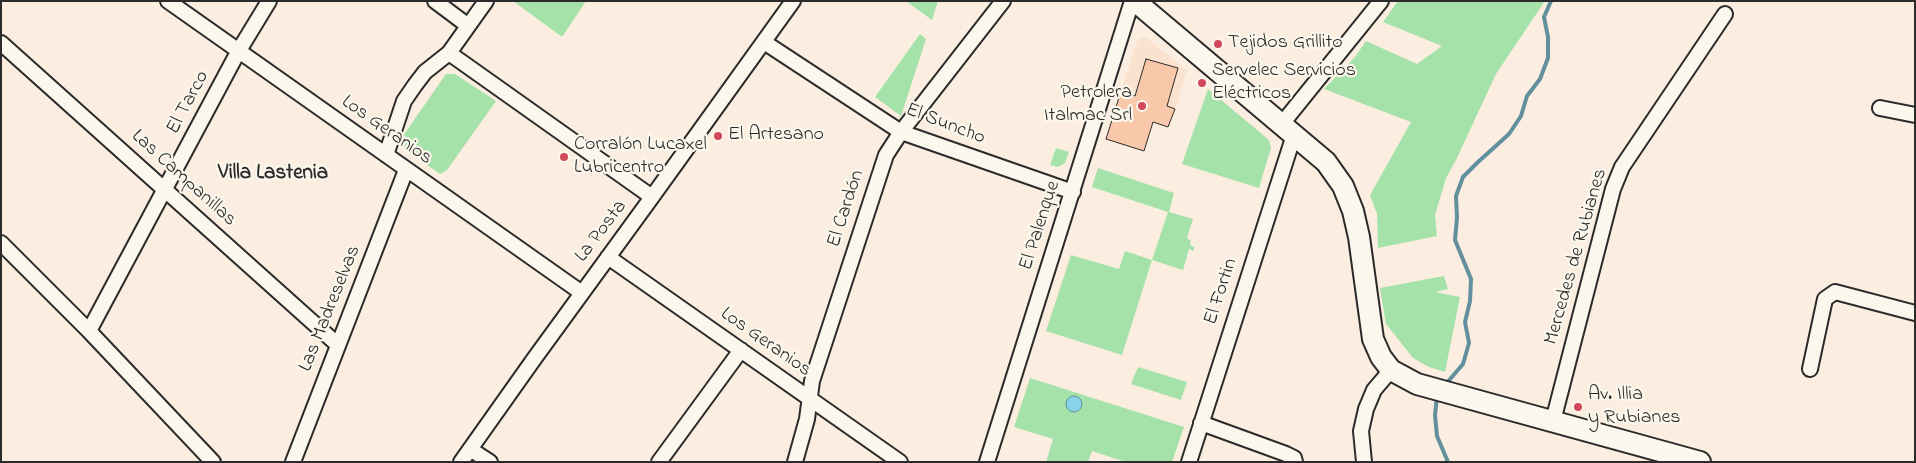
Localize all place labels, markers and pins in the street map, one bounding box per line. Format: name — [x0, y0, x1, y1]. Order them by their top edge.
place label: Tejidos Grillito — [1228, 32, 1343, 56]
marker: Tejidos Grillito — [1212, 38, 1224, 50]
place label: Servelec Servicios Eléctricos — [1212, 60, 1356, 107]
marker: Servelec Servicios Eléctricos — [1196, 77, 1208, 89]
place label: Petrolera Italmac Srl — [1044, 82, 1132, 129]
marker: Petrolera Italmac Srl — [1136, 100, 1148, 112]
place label: El Artesano — [728, 124, 824, 148]
marker: El Artesano — [712, 130, 724, 142]
place label: Corralón Lucaxel Lubricentro — [574, 134, 707, 181]
marker: Corralón Lucaxel Lubricentro — [558, 151, 570, 163]
place label: Av. Illia y Rubianes — [1588, 384, 1681, 431]
marker: Av. Illia y Rubianes — [1572, 401, 1584, 413]

